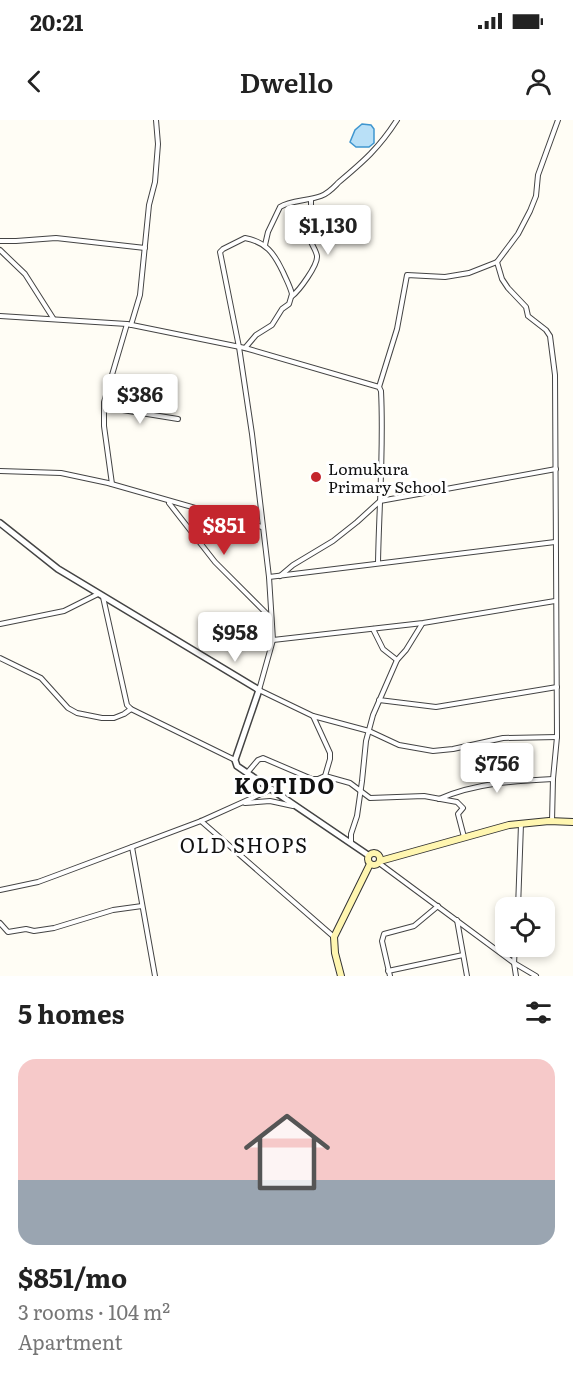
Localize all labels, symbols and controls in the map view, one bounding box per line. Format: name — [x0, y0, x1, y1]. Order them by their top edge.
text: 20:21 — [30, 5, 83, 38]
text: Dwello — [240, 61, 333, 101]
icon: back — [18, 65, 51, 98]
icon: person — [522, 65, 555, 98]
pin: $1,130 — [279, 205, 377, 256]
text: $1,130 — [299, 209, 357, 239]
pin: $386 — [104, 374, 176, 425]
text: $386 — [117, 378, 163, 408]
place label: Lomukura Primary School — [328, 456, 446, 498]
marker: Lomukura Primary School — [309, 470, 323, 484]
pin: $851 — [188, 505, 260, 556]
text: $851 — [203, 509, 245, 539]
pin: $958 — [199, 612, 271, 663]
text: $958 — [212, 616, 258, 646]
pin: $756 — [461, 743, 533, 794]
text: $756 — [475, 747, 519, 777]
district label: KOTIDO — [234, 768, 336, 801]
district label: OLD SHOPS — [180, 829, 308, 859]
map controls — [495, 897, 555, 957]
button: locate — [495, 897, 555, 957]
text: 5 homes — [18, 993, 124, 1032]
icon: filters — [522, 996, 555, 1029]
icon: home — [233, 1098, 341, 1206]
text: $851/mo — [18, 1257, 127, 1296]
text: 3 rooms · 104 m² — [18, 1296, 170, 1326]
text: Apartment — [18, 1326, 123, 1356]

